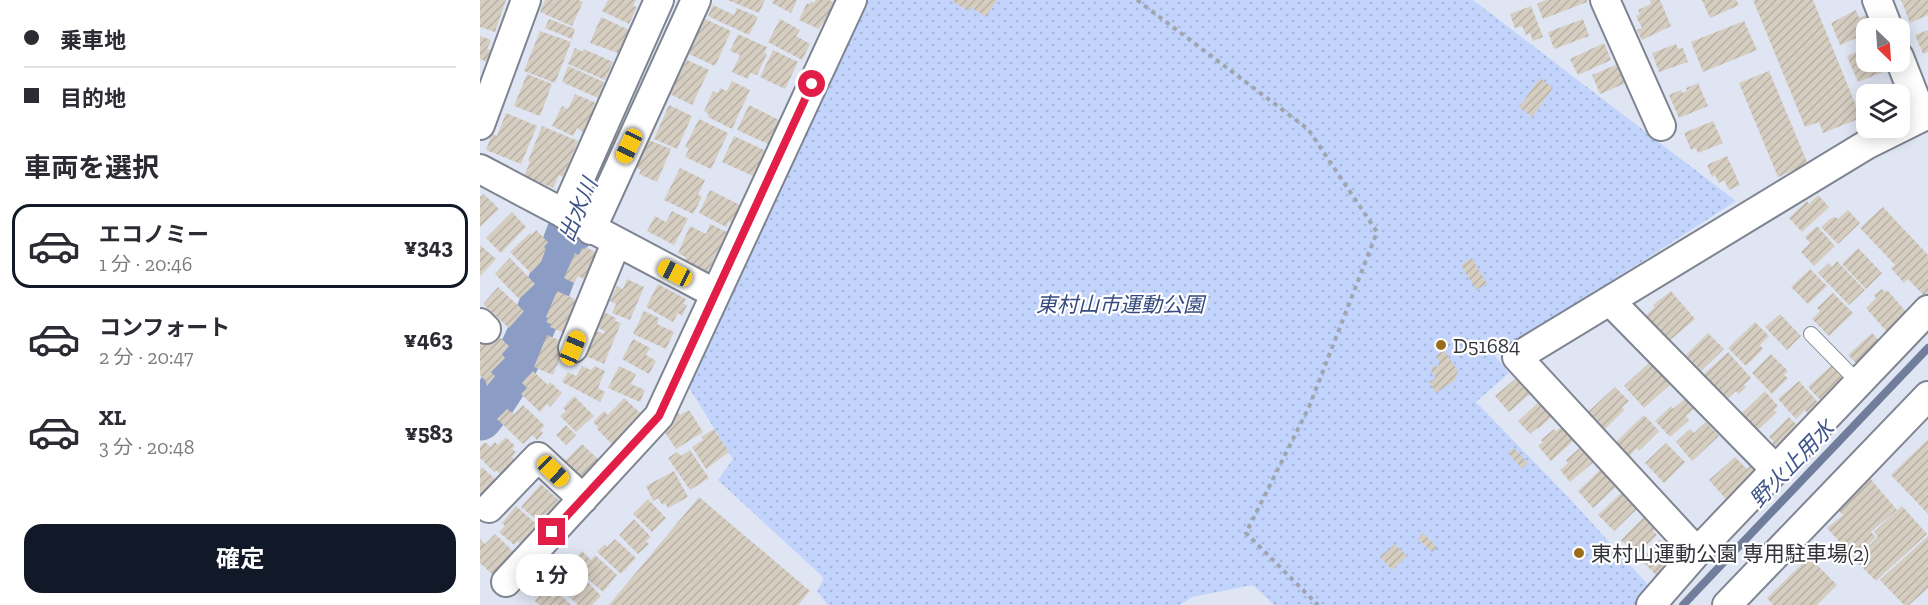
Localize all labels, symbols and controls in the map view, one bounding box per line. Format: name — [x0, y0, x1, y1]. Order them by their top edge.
north arrow — [1856, 18, 1910, 72]
map controls — [1856, 18, 1910, 138]
text: 乗車地 — [60, 27, 126, 54]
route start — [798, 70, 825, 97]
button: layers — [1856, 84, 1910, 138]
text: 目的地 — [60, 85, 126, 112]
car — [613, 126, 645, 166]
text: 車両を選択 — [24, 152, 159, 184]
water label: 出水川 — [553, 173, 604, 246]
icon: car — [27, 219, 81, 273]
text: エコノミー — [99, 221, 209, 248]
text: ¥343 — [404, 233, 453, 260]
text: 1 分 · 20:46 — [99, 252, 192, 276]
car — [655, 257, 695, 289]
park label: 東村山市運動公園 — [1036, 292, 1207, 317]
icon: car — [27, 312, 81, 366]
text: コンフォート — [99, 314, 230, 341]
text: ¥463 — [404, 326, 453, 353]
car — [558, 328, 588, 368]
place label: D51684 — [1453, 333, 1520, 358]
marker: D51684 — [1434, 338, 1448, 352]
text: 2 分 · 20:47 — [99, 345, 193, 369]
text: XL — [99, 404, 126, 431]
icon: car — [27, 405, 81, 459]
water label: 野火止用水 — [1744, 414, 1841, 513]
text: ¥583 — [405, 419, 453, 446]
text: 3 分 · 20:48 — [99, 435, 195, 459]
car — [534, 452, 572, 490]
route end — [538, 518, 565, 545]
button: 確定 — [24, 524, 456, 593]
place label: 東村山運動公園 専用駐車場(2) — [1591, 541, 1869, 566]
marker: 東村山運動公園 専用駐車場(2) — [1572, 546, 1586, 560]
callout: 1 分 — [516, 553, 588, 595]
text: 1 分 — [536, 563, 568, 587]

